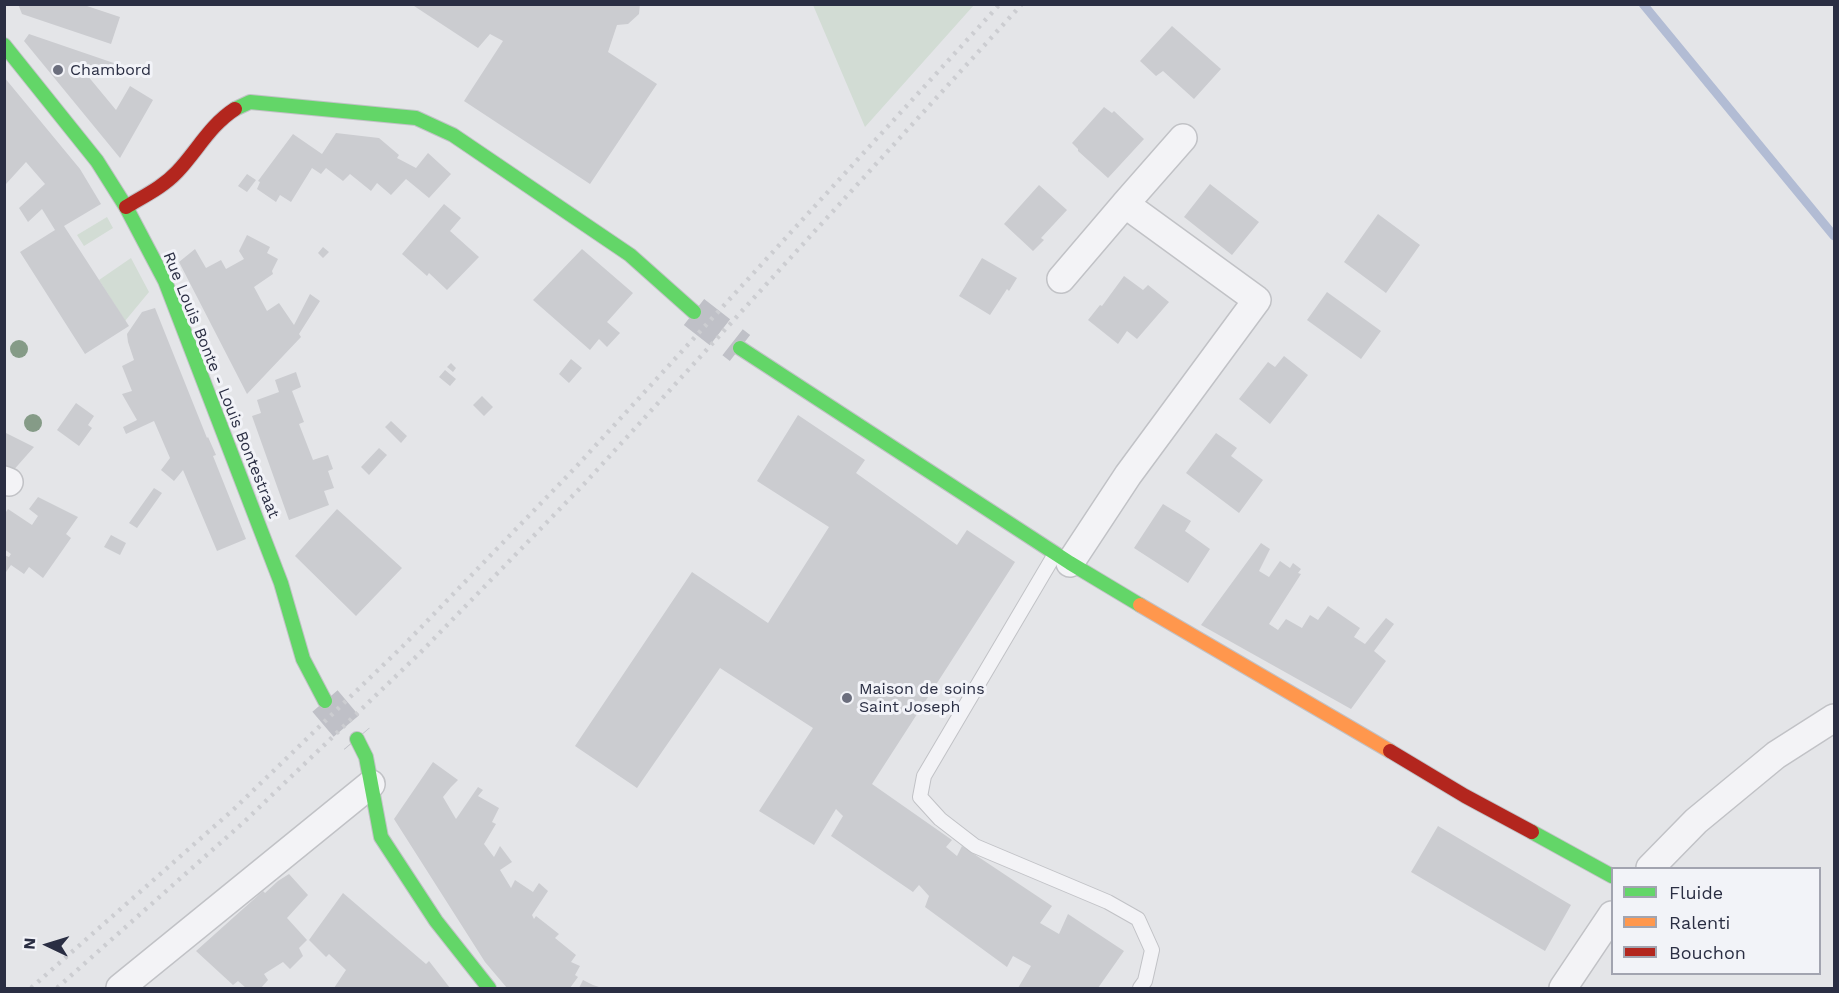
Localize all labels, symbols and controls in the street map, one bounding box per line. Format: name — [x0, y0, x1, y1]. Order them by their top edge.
place label: Chambord — [70, 60, 151, 80]
marker: Chambord — [51, 63, 65, 77]
street label: Rue Louis Bonte - Louis Bontestraat — [159, 249, 283, 521]
place label: Maison de soins Saint Joseph — [859, 679, 985, 717]
marker: Maison de soins Saint Joseph — [840, 691, 854, 705]
legend — [1611, 867, 1821, 975]
text: Fluide — [1669, 882, 1723, 903]
text: Ralenti — [1669, 912, 1730, 933]
north arrow — [18, 915, 78, 975]
text: N — [20, 937, 39, 950]
text: Bouchon — [1669, 942, 1746, 963]

